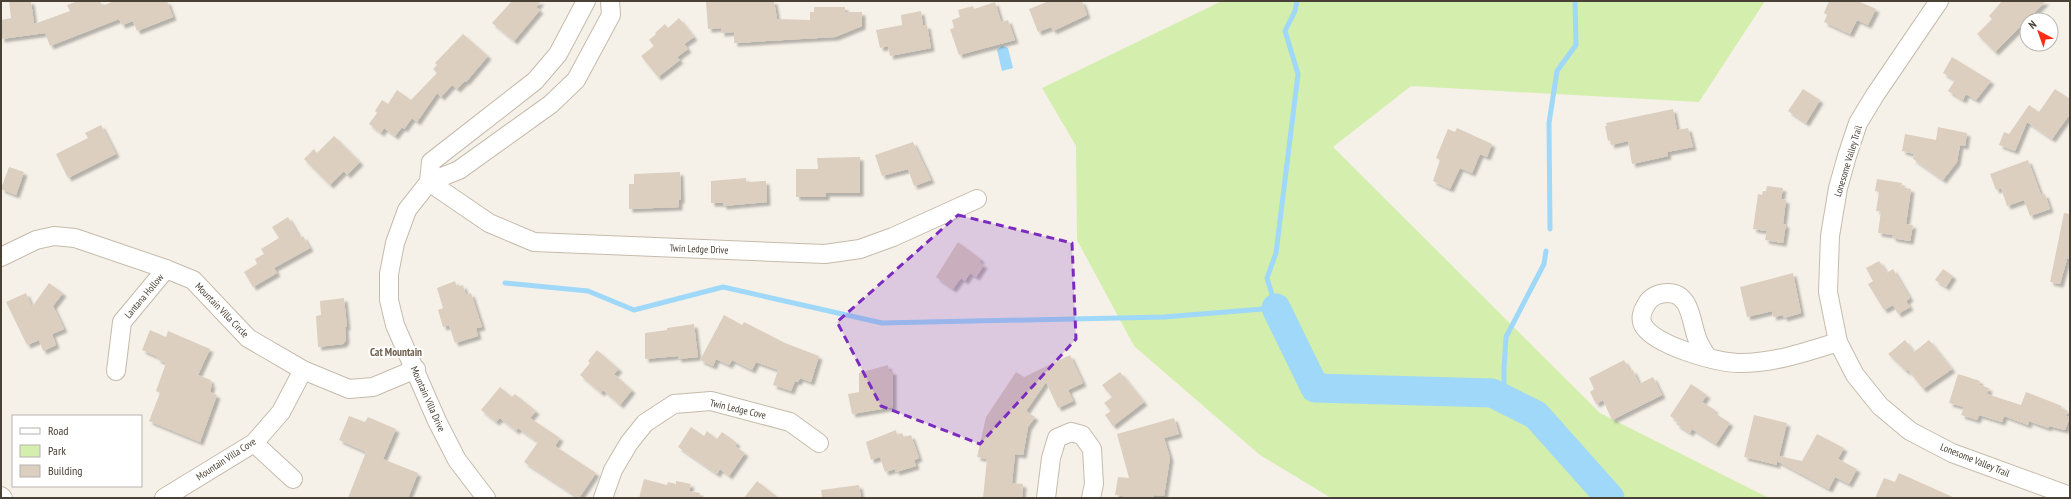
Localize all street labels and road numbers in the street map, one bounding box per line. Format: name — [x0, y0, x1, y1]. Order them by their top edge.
street label: Lonesome Valley Trail — [1831, 123, 1865, 198]
street label: Twin Ledge Drive — [669, 241, 729, 257]
street label: Lantana Hollow — [122, 271, 166, 321]
street label: Mountain Villa Circle — [192, 280, 252, 340]
street label: Mountain Villa Drive — [408, 364, 448, 434]
street label: Twin Ledge Cove — [709, 396, 767, 422]
street label: Mountain Villa Cove — [194, 435, 258, 483]
street label: Lonesome Valley Trail — [1938, 440, 2012, 480]

